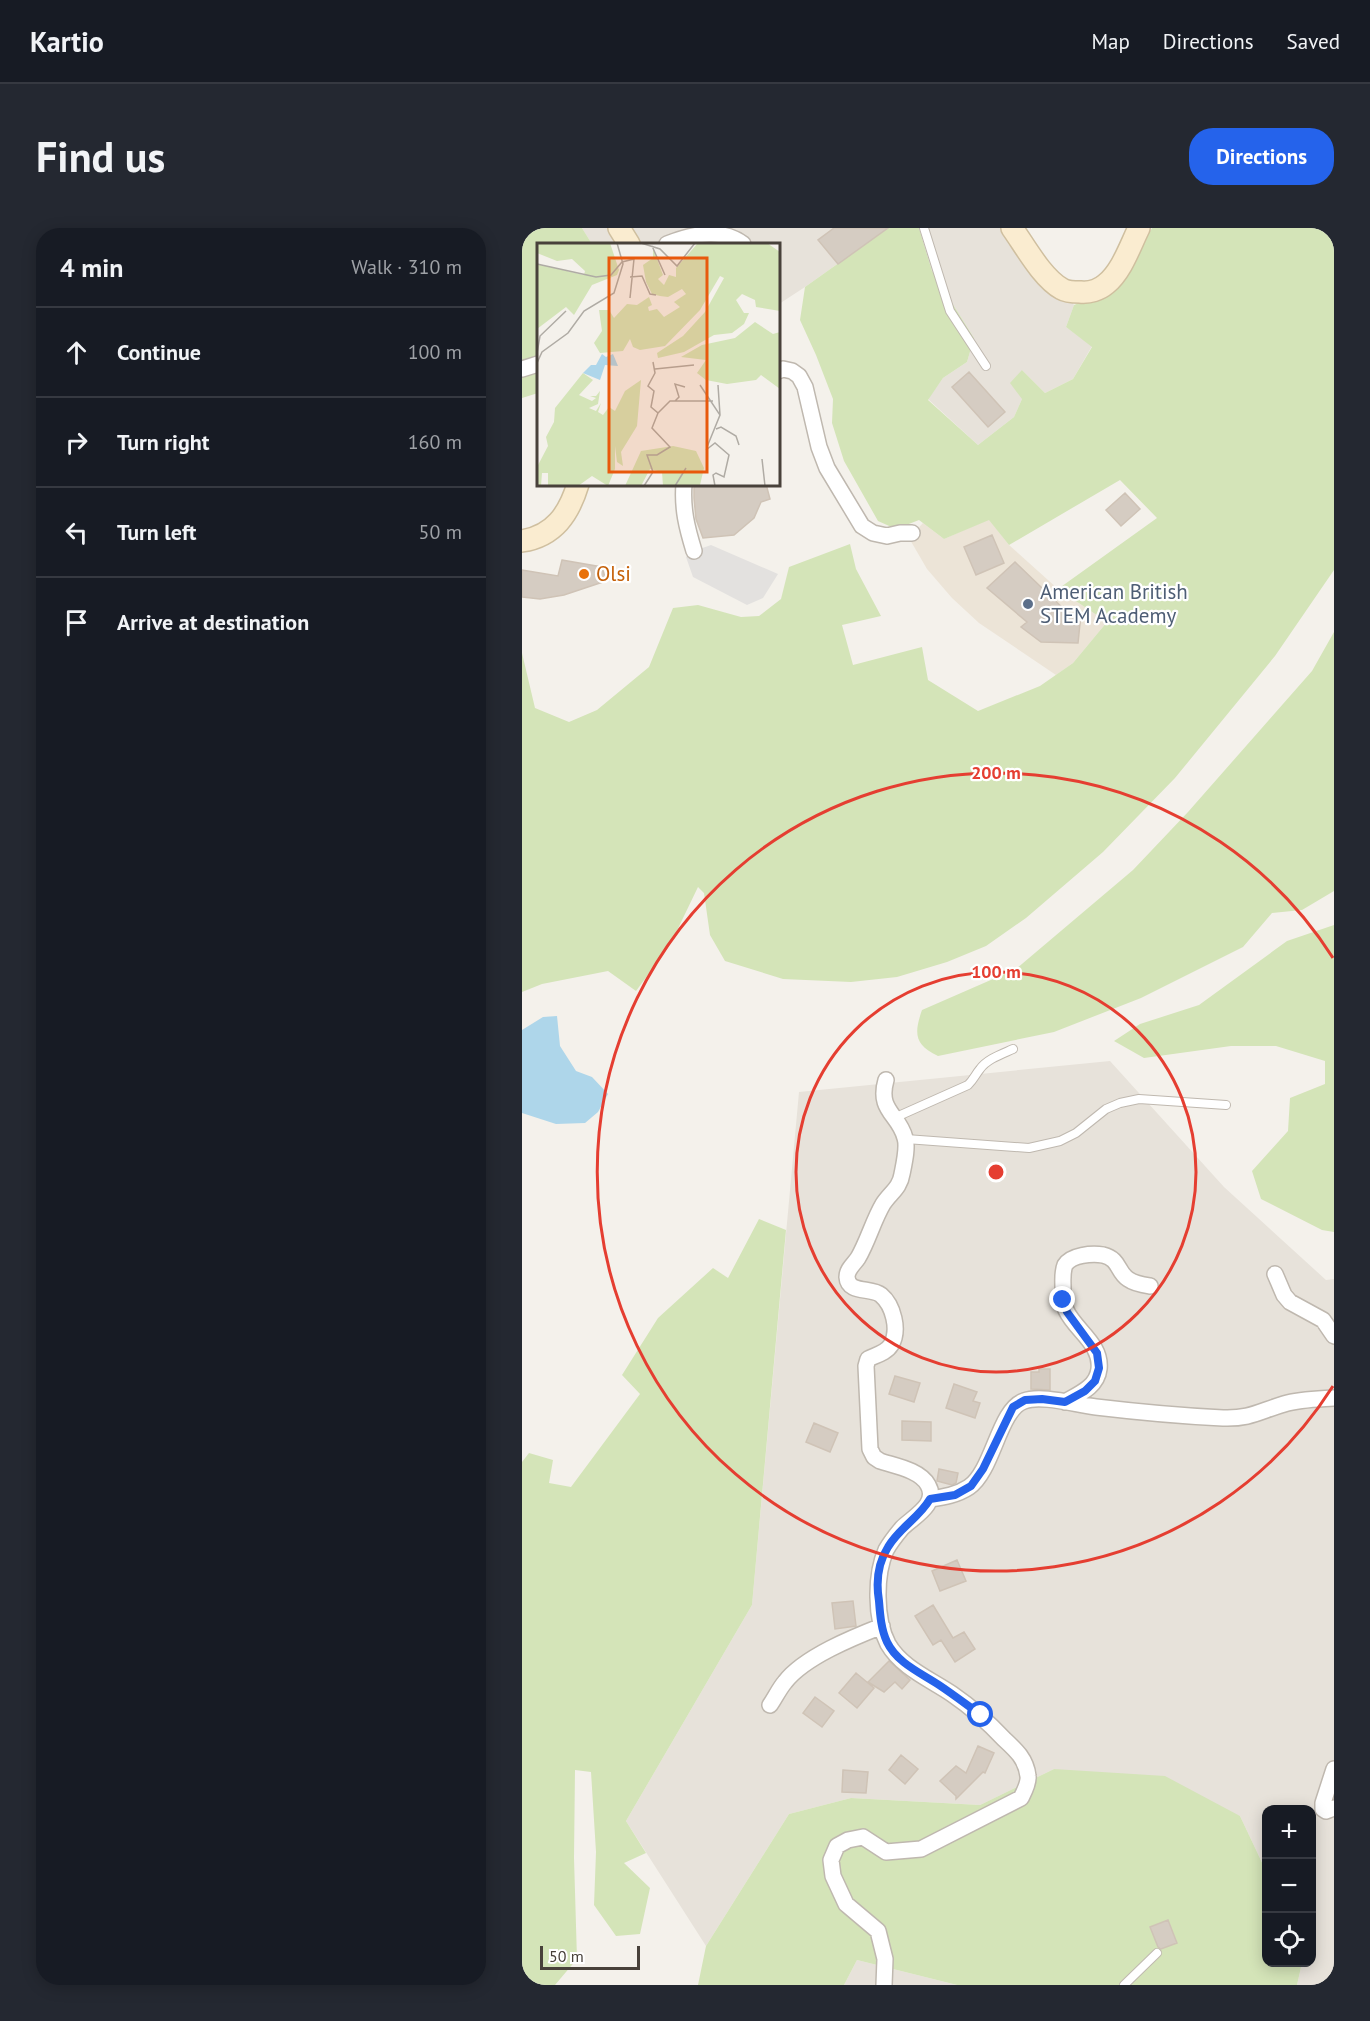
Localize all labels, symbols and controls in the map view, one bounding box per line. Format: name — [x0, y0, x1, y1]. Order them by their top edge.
text: Kartio — [30, 23, 104, 60]
text: Map — [1091, 28, 1130, 55]
text: Directions — [1163, 28, 1254, 55]
text: Saved — [1287, 28, 1340, 55]
button: Directions — [1189, 128, 1334, 185]
text: Find us — [36, 129, 165, 184]
inset map — [537, 243, 780, 486]
text: 4 min — [60, 251, 123, 284]
text: Walk · 310 m — [351, 254, 462, 280]
icon: ahead — [60, 336, 93, 369]
text: Continue — [117, 338, 201, 366]
text: 100 m — [408, 339, 462, 365]
icon: right — [60, 426, 93, 459]
text: Turn right — [117, 428, 209, 456]
text: 160 m — [408, 429, 462, 455]
icon: left — [60, 516, 93, 549]
text: Turn left — [117, 518, 197, 546]
text: 50 m — [419, 519, 462, 545]
place label: Olsi — [596, 560, 631, 587]
marker: Olsi — [577, 567, 591, 581]
place label: American British STEM Academy — [1040, 578, 1188, 629]
marker: American British STEM Academy — [1021, 597, 1035, 611]
icon: arrive — [60, 606, 93, 639]
text: Arrive at destination — [117, 608, 309, 636]
text: 200 m — [971, 761, 1021, 784]
text: 100 m — [971, 960, 1021, 983]
centre of rings — [986, 1162, 1006, 1182]
route end — [1049, 1286, 1075, 1312]
route start — [967, 1701, 993, 1727]
map controls — [1262, 1805, 1316, 1967]
button: + — [1262, 1805, 1316, 1859]
button: − — [1262, 1859, 1316, 1913]
button: locate — [1262, 1913, 1316, 1967]
scale bar — [540, 1943, 640, 1970]
text: 50 m — [549, 1946, 584, 1966]

